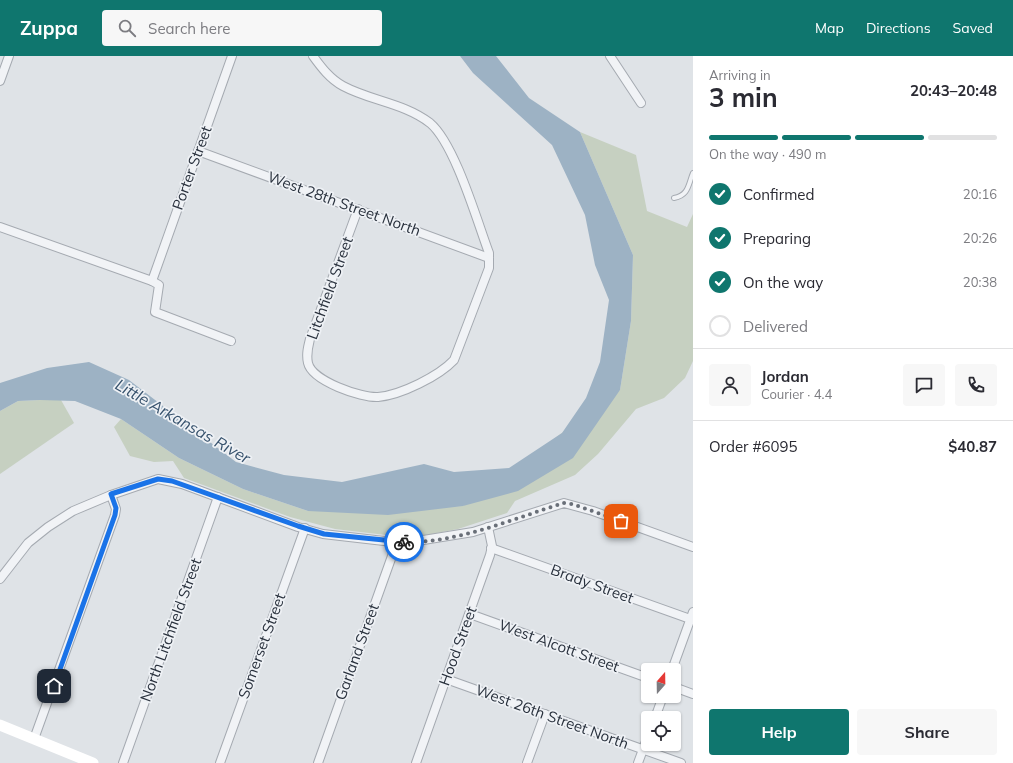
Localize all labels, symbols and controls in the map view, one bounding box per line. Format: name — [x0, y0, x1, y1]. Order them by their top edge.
search box — [102, 10, 382, 46]
text: Zuppa — [20, 16, 78, 40]
icon: search — [116, 17, 138, 39]
text: Search here — [148, 19, 230, 38]
text: Map — [815, 19, 844, 37]
text: Directions — [866, 19, 931, 37]
text: Saved — [953, 19, 993, 37]
text: Arriving in — [709, 67, 771, 83]
text: 3 min — [709, 81, 778, 114]
text: 20:43–20:48 — [910, 81, 997, 100]
street label: Porter Street — [168, 123, 216, 212]
text: On the way · 490 m — [709, 146, 826, 162]
street label: West 28th Street North — [265, 167, 423, 240]
icon: check — [709, 183, 731, 205]
text: Confirmed — [743, 185, 814, 204]
text: 20:16 — [963, 186, 997, 202]
icon: check — [709, 227, 731, 249]
text: Preparing — [743, 229, 811, 248]
text: 20:26 — [963, 230, 997, 246]
street label: Litchfield Street — [302, 234, 357, 342]
icon: check — [709, 271, 731, 293]
text: On the way — [743, 273, 823, 292]
text: 20:38 — [963, 274, 997, 290]
text: Delivered — [743, 317, 808, 336]
button: person — [709, 364, 751, 406]
button: chat — [903, 364, 945, 406]
button: phone — [955, 364, 997, 406]
text: Jordan — [761, 367, 809, 386]
water label: Little Arkansas River — [112, 374, 255, 468]
text: Courier · 4.4 — [761, 386, 832, 402]
text: Order #6095 — [709, 437, 797, 456]
text: $40.87 — [948, 437, 997, 456]
pin — [604, 504, 638, 538]
icon: bag — [610, 510, 632, 532]
courier — [384, 522, 424, 562]
icon: bike — [393, 531, 415, 553]
street label: North Litchfield Street — [136, 555, 205, 704]
street label: Brady Street — [548, 560, 636, 607]
street label: Somerset Street — [234, 590, 289, 701]
street label: Garland Street — [330, 601, 383, 703]
street label: Hood Street — [434, 604, 481, 688]
street label: West Alcott Street — [496, 615, 622, 676]
north arrow — [641, 663, 681, 703]
map controls — [641, 663, 681, 751]
pin — [37, 669, 71, 703]
icon: home — [43, 675, 65, 697]
street label: West 26th Street North — [473, 680, 631, 753]
button: Help — [709, 709, 849, 755]
button: Share — [857, 709, 997, 755]
button: locate — [641, 711, 681, 751]

